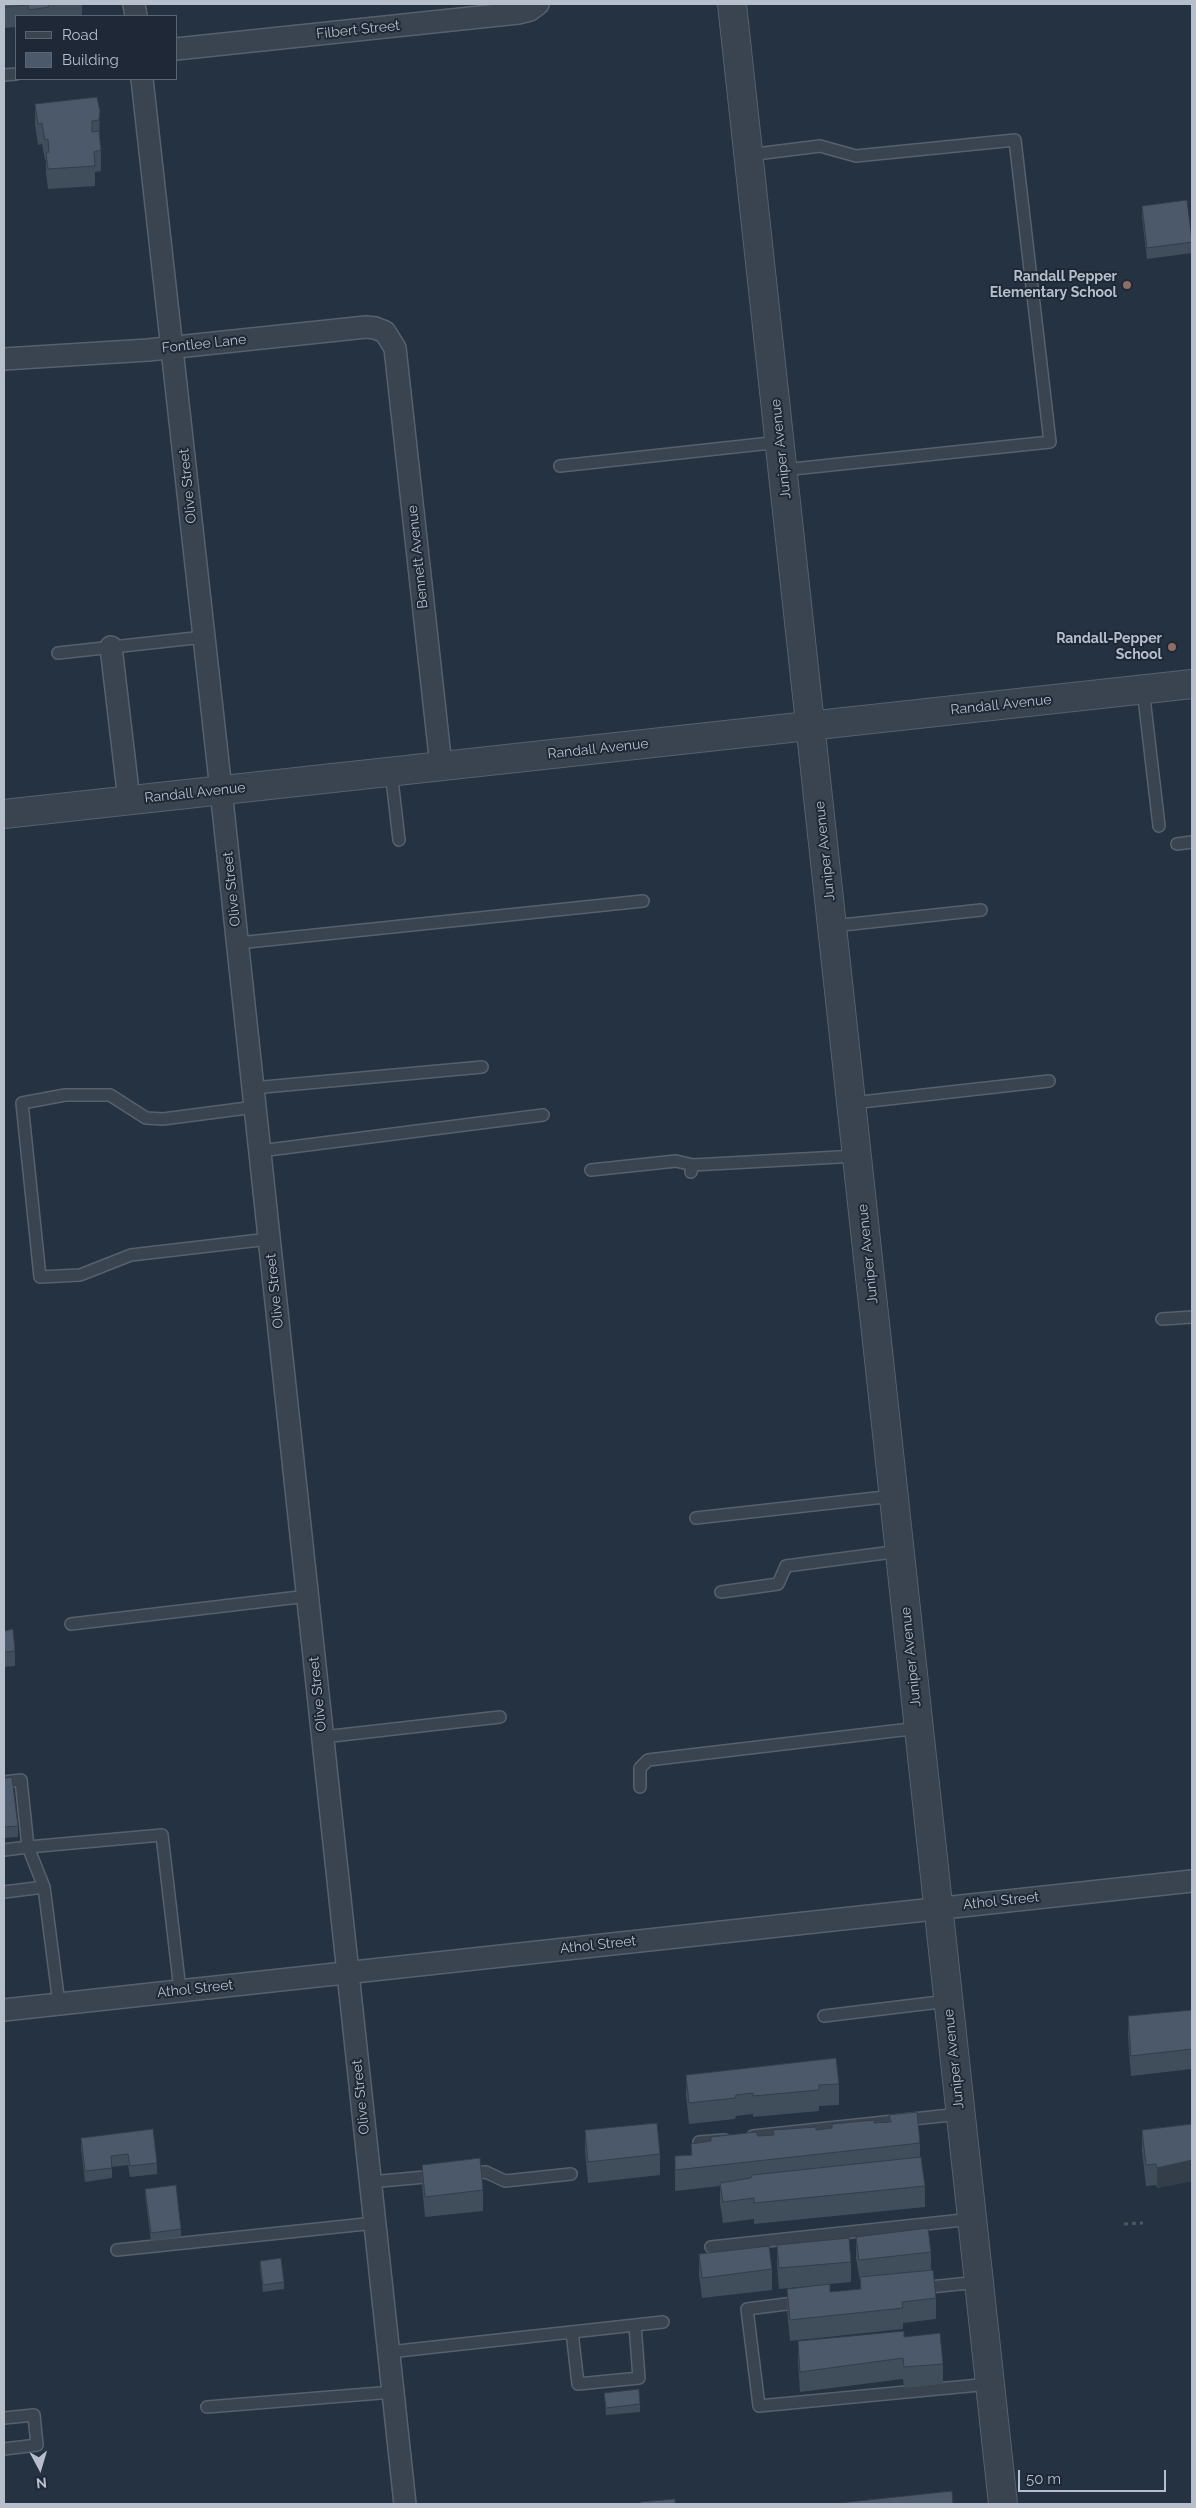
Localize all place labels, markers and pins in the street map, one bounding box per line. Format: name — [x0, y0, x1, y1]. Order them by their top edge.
place label: Randall Pepper Elementary School — [990, 269, 1117, 302]
marker: Randall Pepper Elementary School — [1121, 279, 1133, 291]
place label: Randall-Pepper School — [1056, 631, 1162, 664]
marker: Randall-Pepper School — [1166, 641, 1178, 653]

